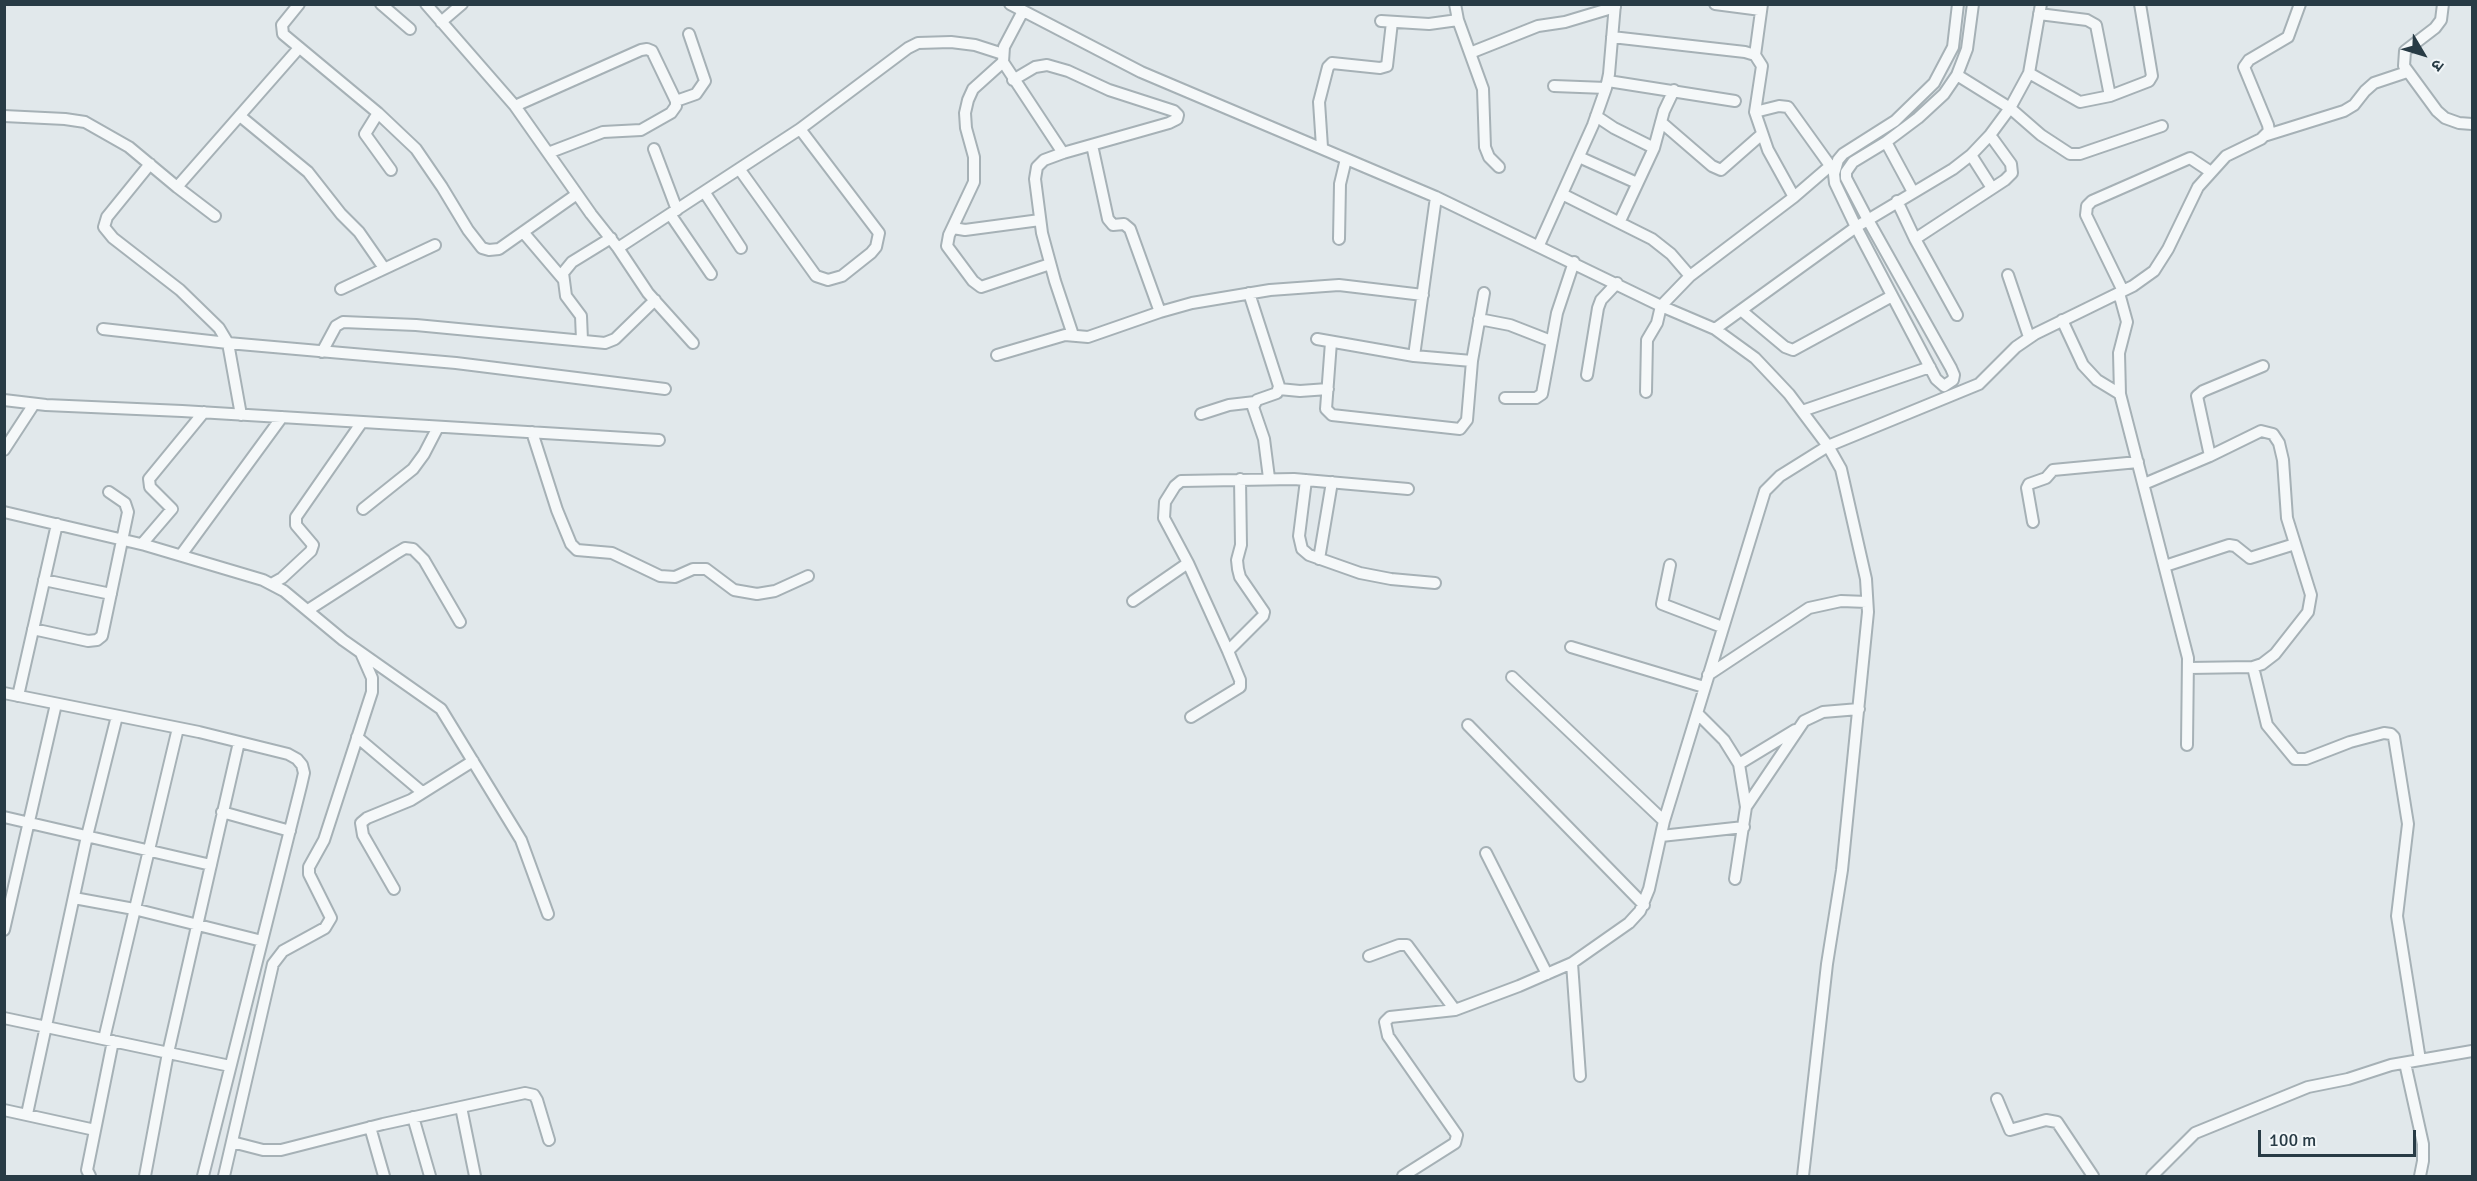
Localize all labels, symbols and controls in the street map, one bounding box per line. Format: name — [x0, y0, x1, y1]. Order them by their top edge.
north arrow — [2393, 24, 2453, 84]
text: उ — [2426, 55, 2448, 75]
scale bar — [2261, 1118, 2418, 1156]
text: 100 m — [2269, 1129, 2316, 1151]

